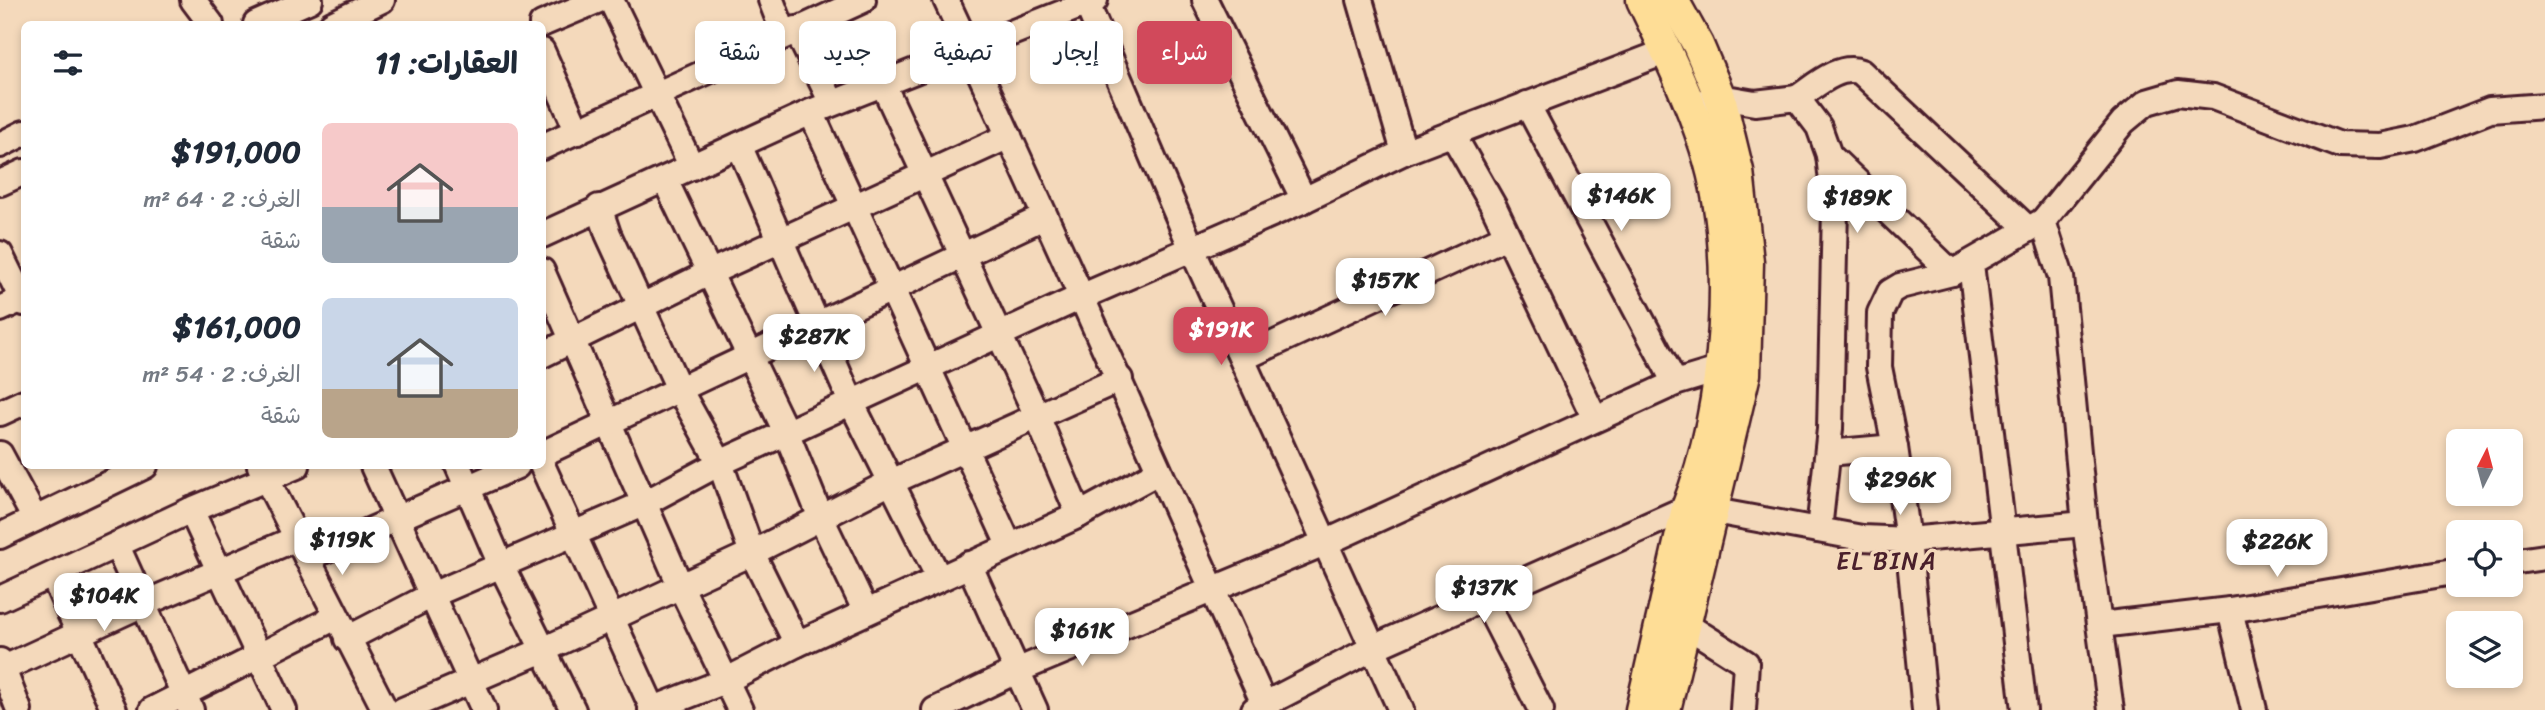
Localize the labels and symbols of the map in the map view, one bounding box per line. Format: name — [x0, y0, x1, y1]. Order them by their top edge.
pin: $146K — [1572, 174, 1670, 233]
pin: $189K — [1808, 176, 1906, 235]
pin: $157K — [1336, 258, 1434, 318]
pin: $191K — [1172, 308, 1270, 367]
pin: $287K — [765, 314, 863, 374]
north arrow — [2446, 429, 2524, 506]
pin: $296K — [1851, 458, 1949, 517]
pin: $119K — [293, 518, 391, 577]
pin: $226K — [2228, 520, 2326, 579]
district label: EL BINA — [1836, 540, 1938, 582]
pin: $137K — [1435, 566, 1533, 625]
pin: $104K — [55, 574, 153, 633]
pin: $161K — [1033, 608, 1131, 668]

